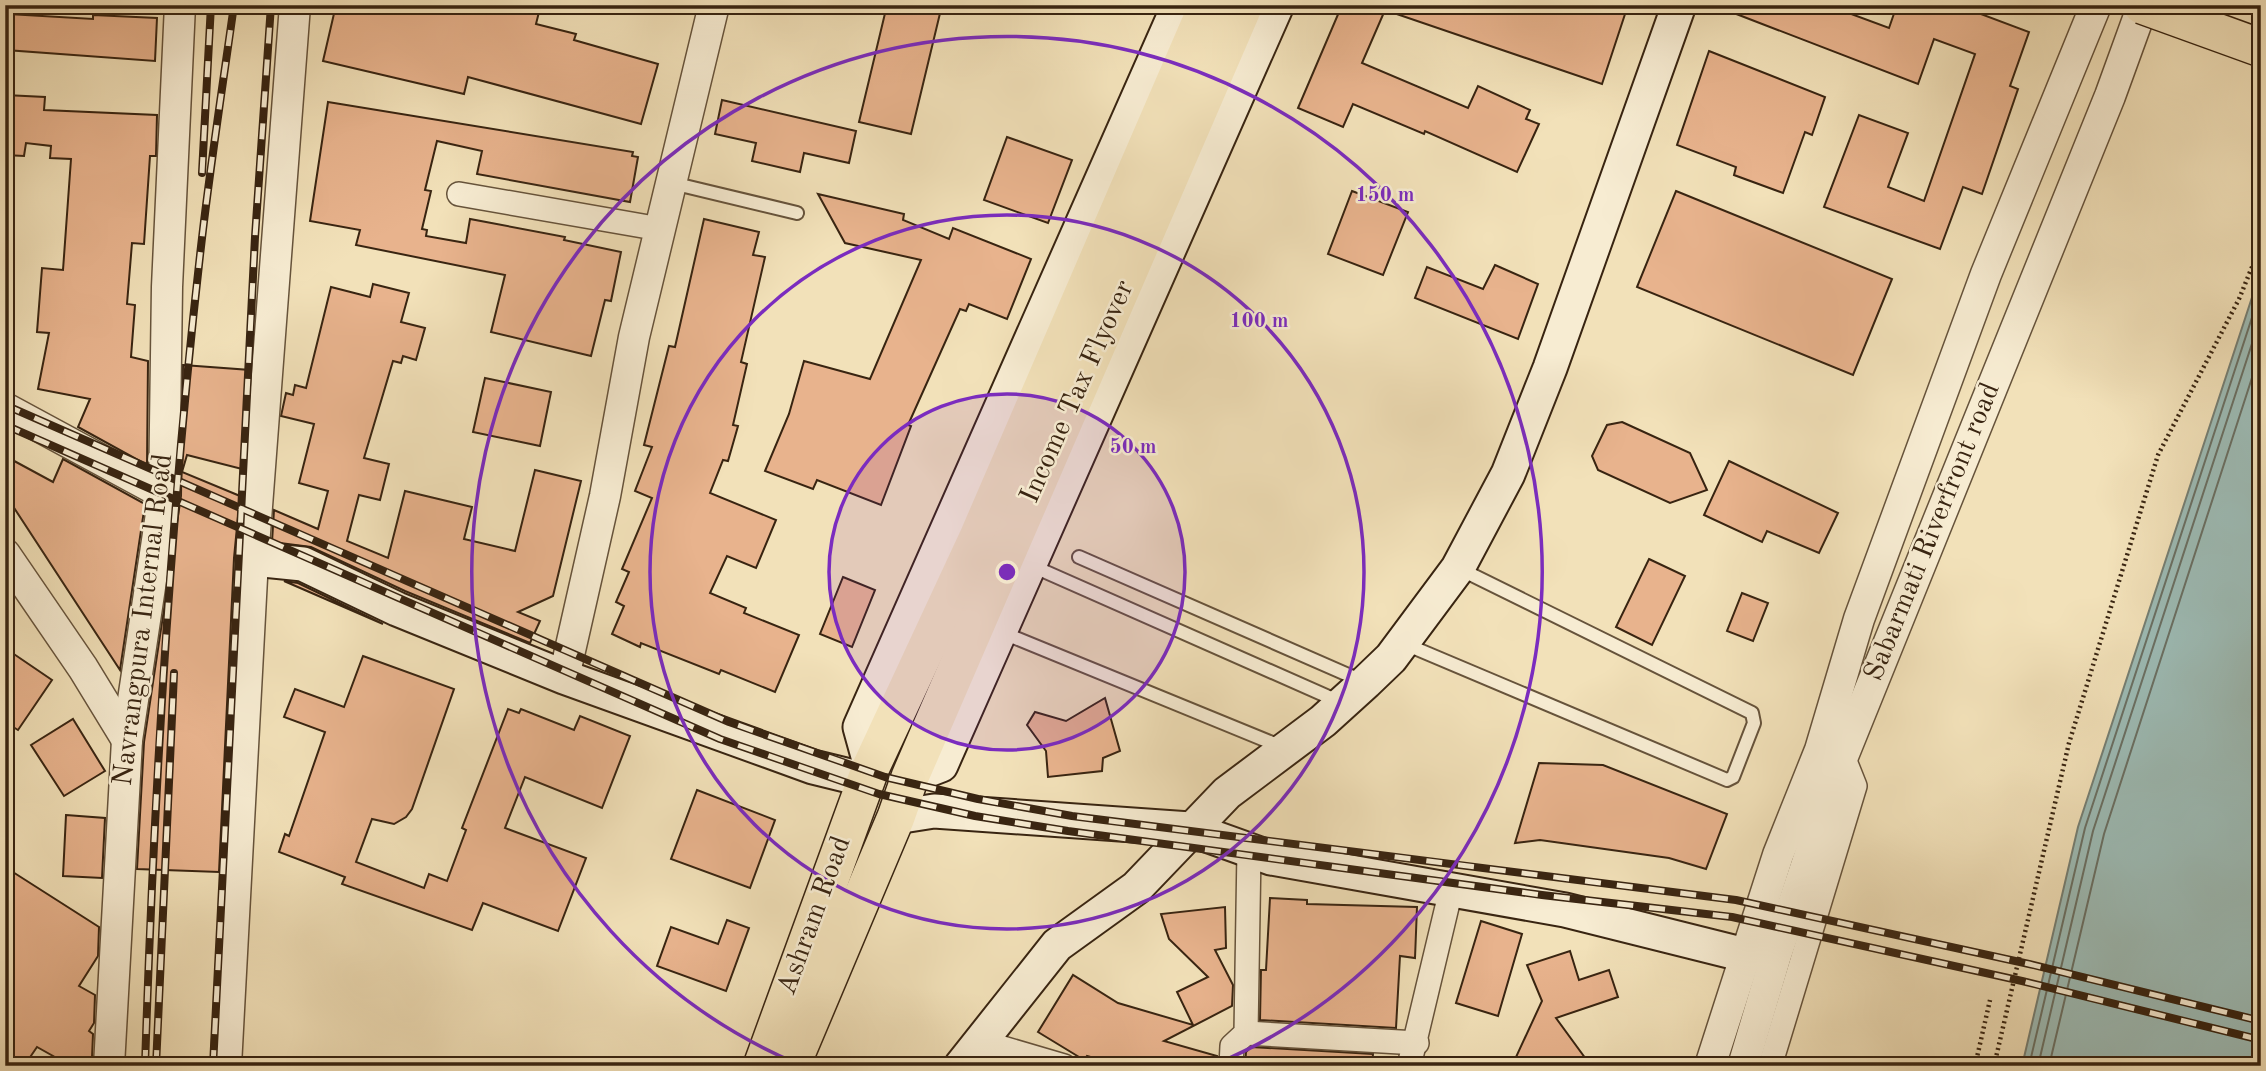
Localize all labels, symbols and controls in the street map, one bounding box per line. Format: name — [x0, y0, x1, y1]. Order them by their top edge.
text: 150 m — [1355, 185, 1415, 206]
street label: Income Tax Flyover — [1016, 276, 1140, 508]
text: 100 m — [1229, 311, 1289, 332]
street label: Sabarmati Riverfront road — [1860, 379, 2006, 685]
text: 50 m — [1109, 437, 1157, 458]
street label: Navrangpura Internal Road — [110, 452, 178, 788]
centre of rings — [995, 560, 1019, 584]
street label: Ashram Road — [773, 833, 857, 999]

